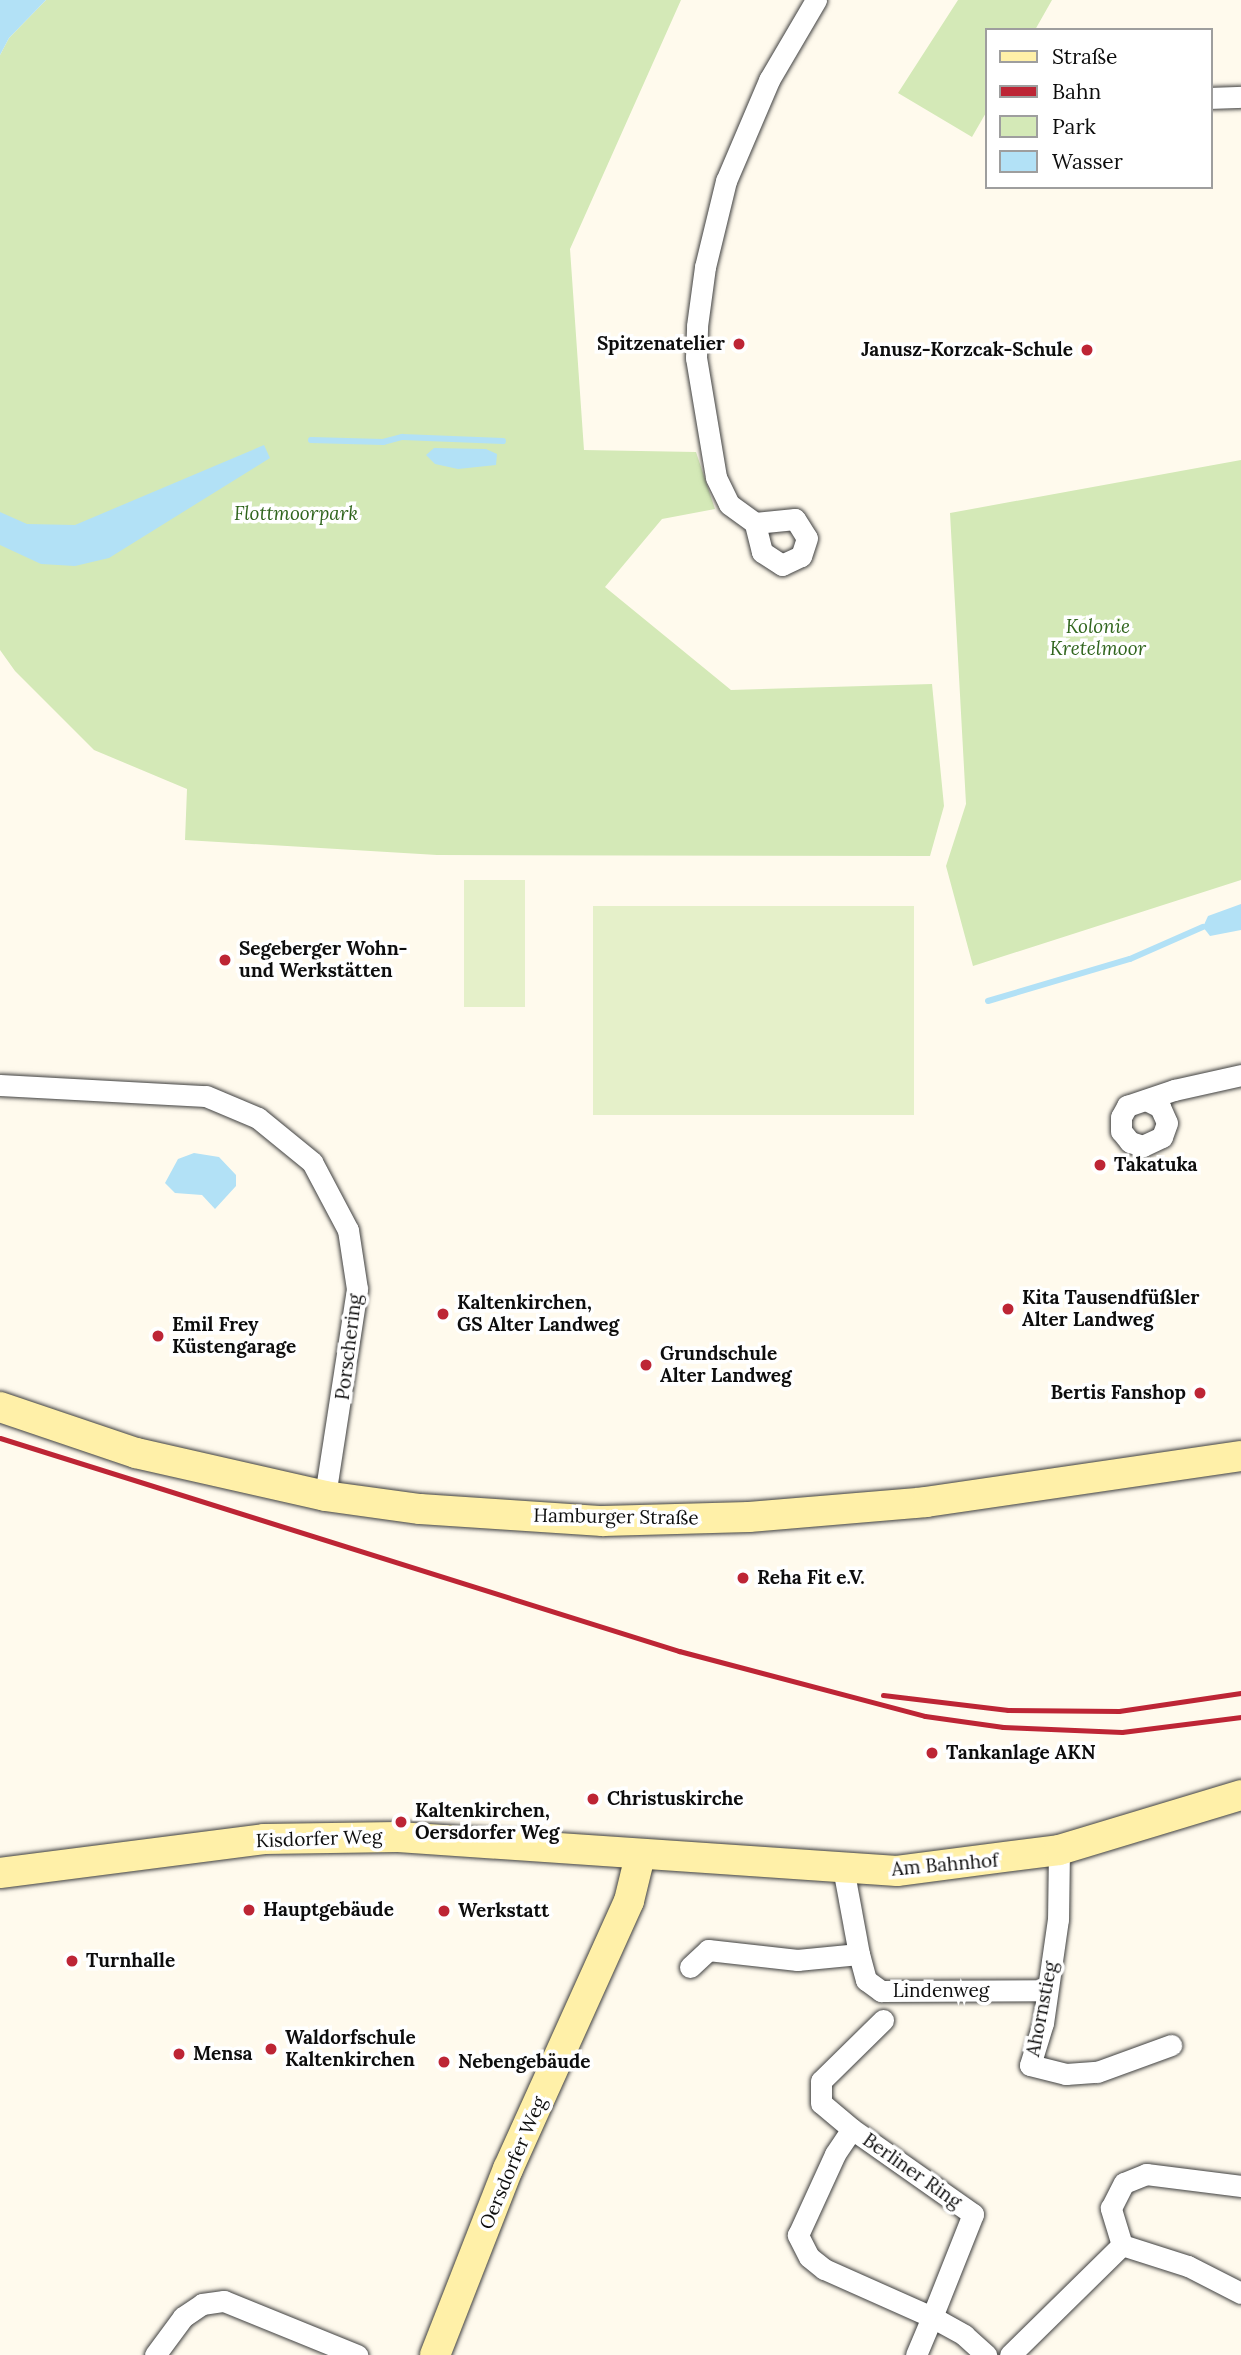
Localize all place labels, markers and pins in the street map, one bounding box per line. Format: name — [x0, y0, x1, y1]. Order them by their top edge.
place label: Spitzenatelier — [597, 333, 725, 355]
marker: Spitzenatelier — [731, 336, 747, 352]
place label: Janusz-Korzcak-Schule — [861, 339, 1073, 361]
marker: Janusz-Korzcak-Schule — [1079, 342, 1095, 358]
place label: Segeberger Wohn- und Werkstätten — [239, 938, 408, 982]
marker: Segeberger Wohn- und Werkstätten — [217, 952, 233, 968]
place label: Takatuka — [1114, 1154, 1198, 1176]
marker: Takatuka — [1092, 1157, 1108, 1173]
place label: Kita Tausendfüßler Alter Landweg — [1022, 1287, 1199, 1331]
place label: Kaltenkirchen, GS Alter Landweg — [457, 1292, 619, 1336]
marker: Kita Tausendfüßler Alter Landweg — [1000, 1301, 1016, 1317]
marker: Kaltenkirchen, GS Alter Landweg — [435, 1306, 451, 1322]
place label: Emil Frey Küstengarage — [172, 1314, 296, 1358]
marker: Emil Frey Küstengarage — [150, 1328, 166, 1344]
place label: Grundschule Alter Landweg — [660, 1343, 791, 1387]
marker: Grundschule Alter Landweg — [638, 1357, 654, 1373]
place label: Bertis Fanshop — [1050, 1382, 1186, 1404]
marker: Bertis Fanshop — [1192, 1385, 1208, 1401]
place label: Reha Fit e.V. — [757, 1567, 865, 1589]
marker: Reha Fit e.V. — [735, 1570, 751, 1586]
place label: Tankanlage AKN — [946, 1742, 1096, 1764]
marker: Tankanlage AKN — [924, 1745, 940, 1761]
place label: Christuskirche — [607, 1788, 744, 1810]
marker: Christuskirche — [585, 1791, 601, 1807]
place label: Kaltenkirchen, Oersdorfer Weg — [415, 1800, 559, 1844]
marker: Kaltenkirchen, Oersdorfer Weg — [393, 1814, 409, 1830]
place label: Hauptgebäude — [263, 1899, 394, 1921]
place label: Werkstatt — [458, 1900, 549, 1922]
marker: Hauptgebäude — [241, 1902, 257, 1918]
marker: Werkstatt — [436, 1903, 452, 1919]
place label: Turnhalle — [86, 1950, 175, 1972]
marker: Turnhalle — [64, 1953, 80, 1969]
place label: Waldorfschule Kaltenkirchen — [285, 2027, 416, 2071]
marker: Waldorfschule Kaltenkirchen — [263, 2041, 279, 2057]
place label: Mensa — [193, 2043, 253, 2065]
marker: Mensa — [171, 2046, 187, 2062]
place label: Nebengebäude — [458, 2051, 590, 2073]
marker: Nebengebäude — [436, 2054, 452, 2070]

